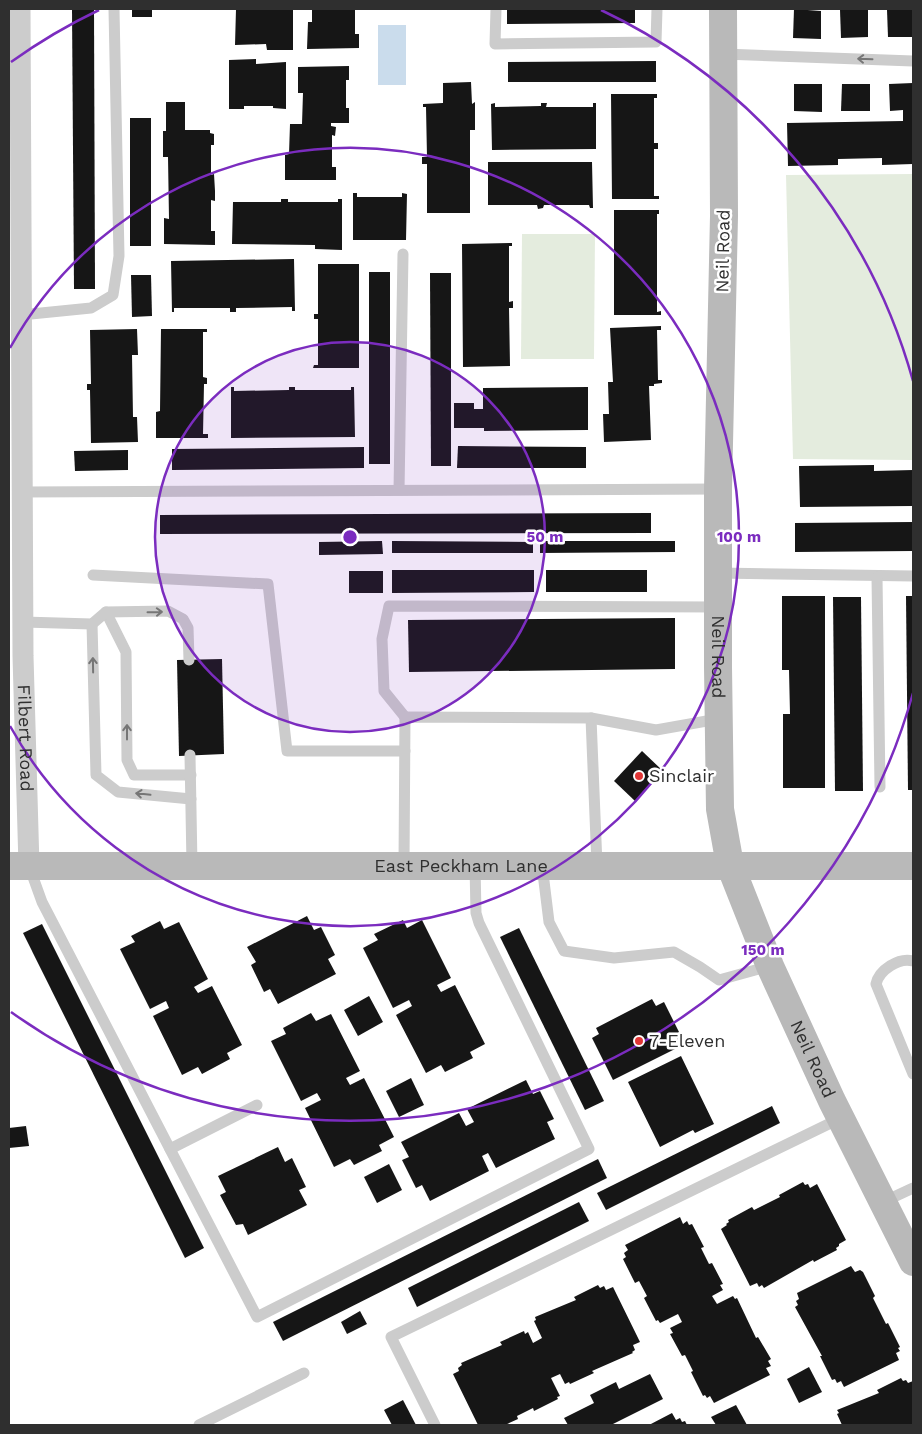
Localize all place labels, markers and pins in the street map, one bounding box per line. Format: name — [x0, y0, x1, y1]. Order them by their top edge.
centre of rings — [341, 528, 359, 546]
place label: Sinclair — [649, 765, 714, 786]
marker: Sinclair — [633, 770, 645, 782]
place label: 7-Eleven — [649, 1030, 725, 1051]
marker: 7-Eleven — [633, 1035, 645, 1047]

